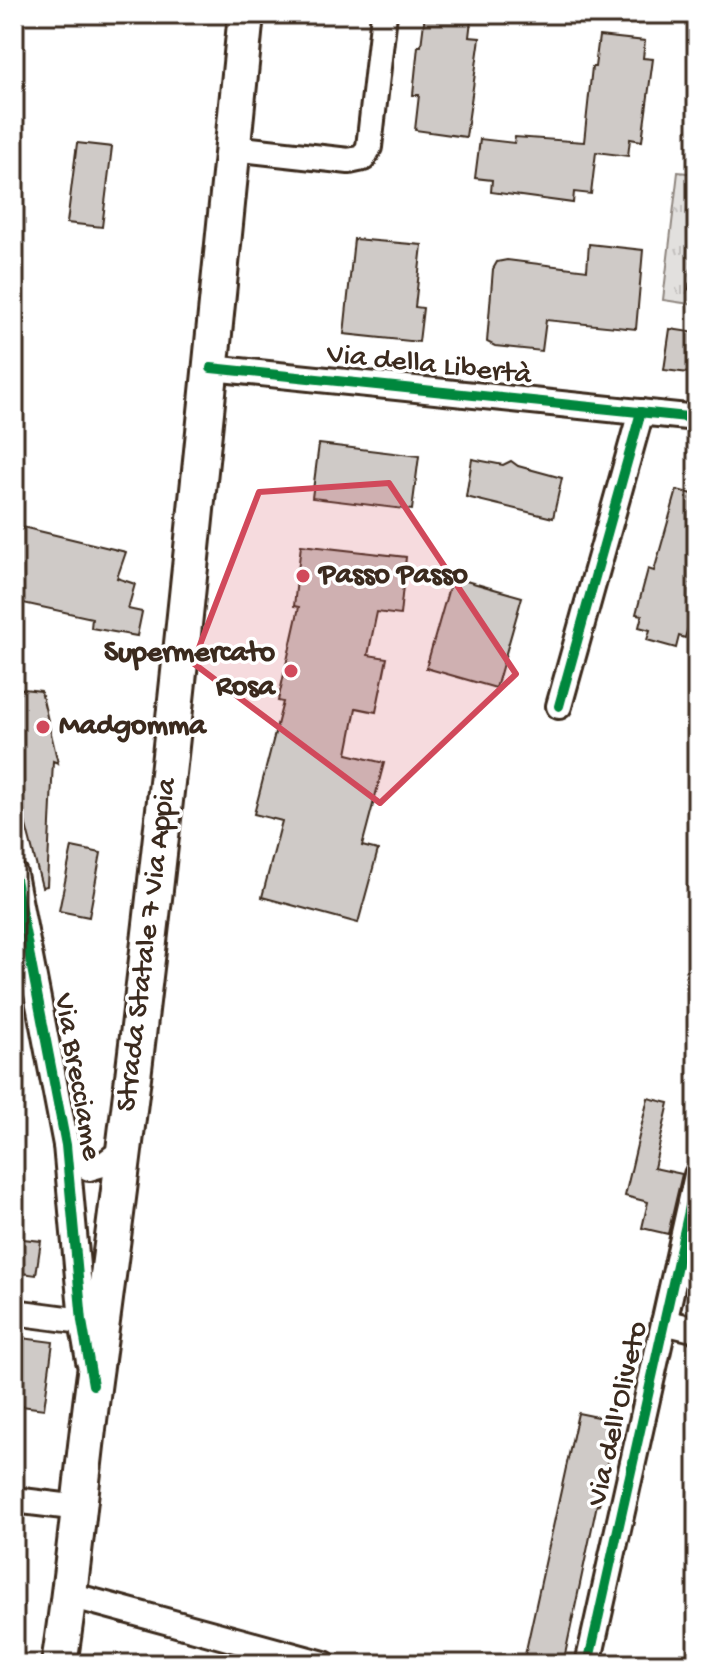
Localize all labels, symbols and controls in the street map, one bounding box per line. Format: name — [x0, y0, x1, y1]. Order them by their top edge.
street label: Via della Libertà — [324, 338, 534, 394]
place label: Passo Passo — [317, 559, 468, 594]
marker: Passo Passo — [294, 567, 312, 585]
place label: Supermercato Rosa — [104, 637, 276, 706]
marker: Supermercato Rosa — [282, 662, 300, 680]
place label: Madgomma — [59, 710, 207, 745]
marker: Madgomma — [34, 718, 52, 736]
street label: Strada Statale 7 Via Appia — [110, 775, 186, 1114]
street label: Via Brecciame — [44, 990, 108, 1164]
street label: Via dell'Oliveto — [581, 1318, 657, 1511]

